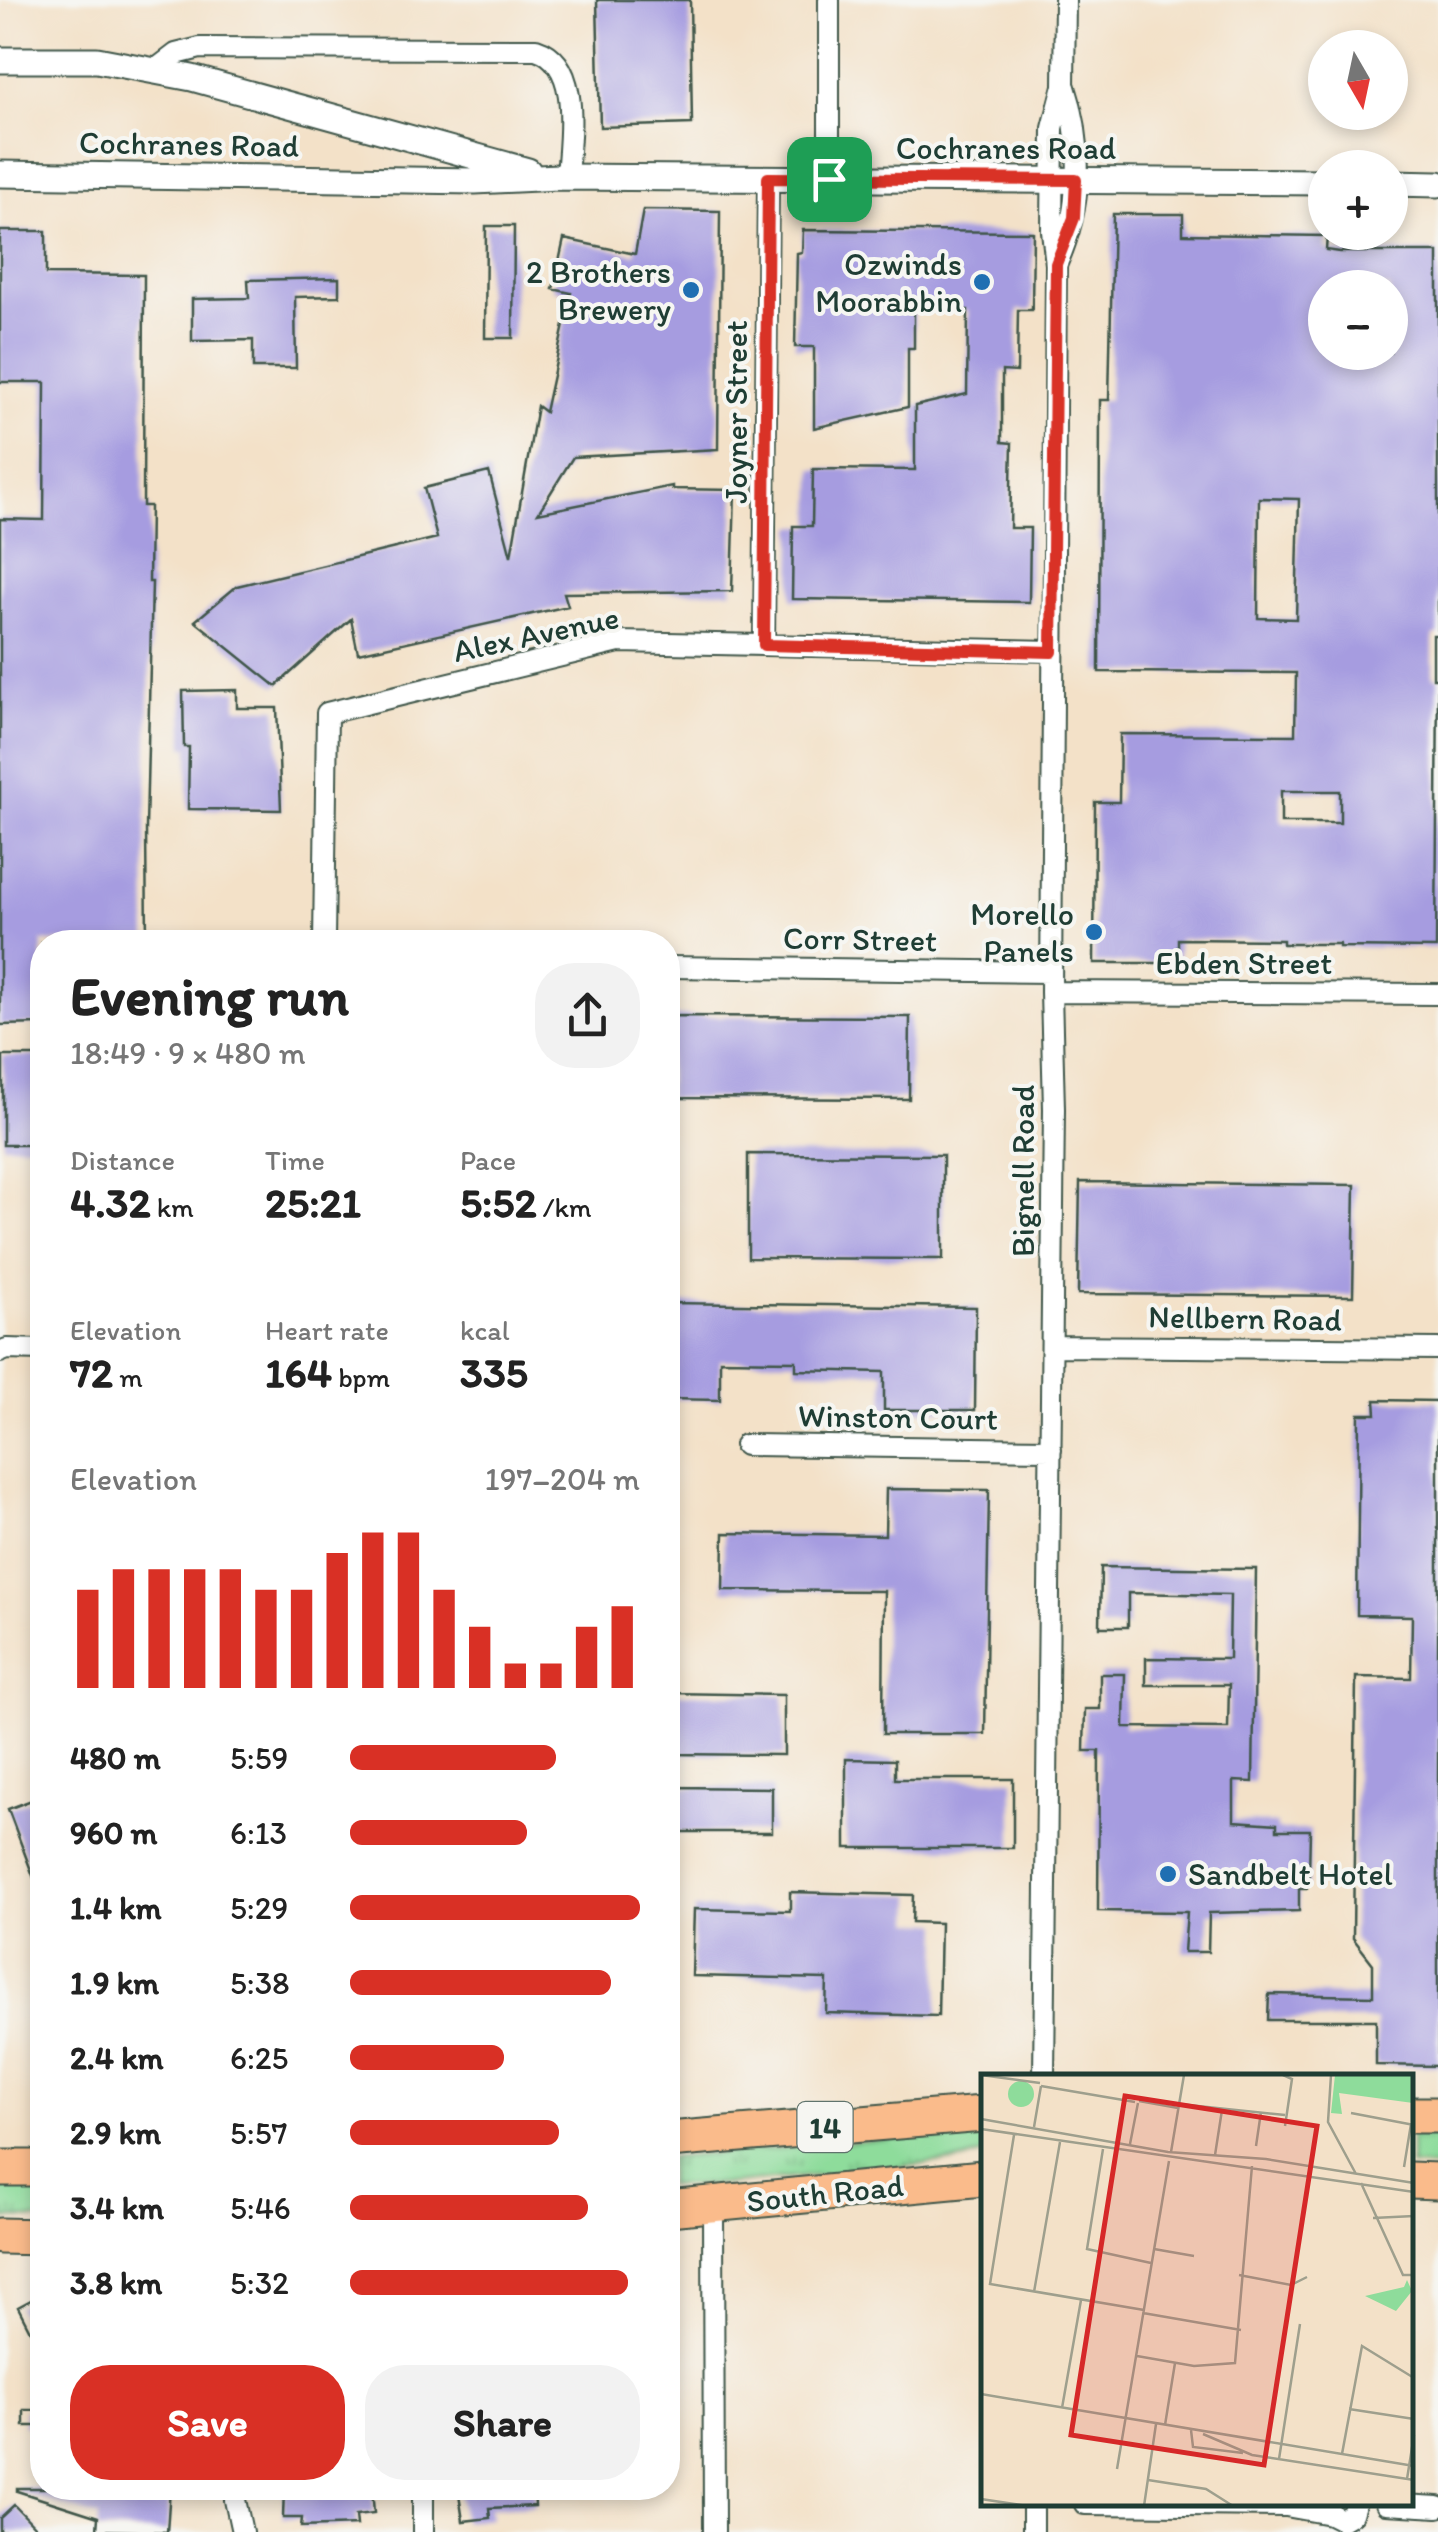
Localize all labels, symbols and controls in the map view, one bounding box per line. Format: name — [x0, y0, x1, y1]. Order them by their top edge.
north arrow — [1308, 30, 1408, 130]
map controls — [1308, 30, 1408, 370]
street label: Cochranes Road — [78, 123, 300, 165]
street label: Cochranes Road — [896, 129, 1116, 167]
pin — [787, 137, 872, 222]
button: + — [1308, 150, 1408, 250]
icon: arrive — [802, 152, 857, 207]
place label: Ozwinds Moorabbin — [815, 245, 962, 320]
place label: 2 Brothers Brewery — [526, 253, 671, 328]
button: − — [1308, 270, 1408, 370]
marker: Ozwinds Moorabbin — [971, 271, 993, 293]
marker: 2 Brothers Brewery — [680, 279, 702, 301]
street label: Joyner Street — [717, 320, 755, 504]
street label: Alex Avenue — [450, 598, 622, 670]
place label: Morello Panels — [970, 895, 1074, 970]
street label: Corr Street — [783, 919, 937, 959]
marker: Morello Panels — [1083, 921, 1105, 943]
street label: Ebden Street — [1156, 944, 1332, 982]
text: Evening run — [70, 963, 349, 1029]
button: share — [535, 963, 640, 1068]
text: 18:49 · 9 × 480 m — [70, 1034, 306, 1072]
street label: Bignell Road — [1004, 1085, 1042, 1257]
text: Distance — [70, 1143, 175, 1177]
text: Time — [265, 1143, 325, 1177]
text: Pace — [460, 1143, 516, 1177]
text: 4.32 — [70, 1177, 151, 1228]
text: 25:21 — [265, 1177, 361, 1228]
text: 5:52 — [460, 1177, 536, 1228]
text: km — [151, 1190, 194, 1224]
text: /km — [536, 1190, 592, 1224]
street label: Nellbern Road — [1148, 1297, 1342, 1339]
text: Elevation — [70, 1313, 181, 1347]
text: Heart rate — [265, 1313, 389, 1347]
text: kcal — [460, 1313, 510, 1347]
text: 72 — [70, 1347, 113, 1398]
text: 164 — [265, 1347, 332, 1398]
text: 335 — [460, 1347, 528, 1398]
text: m — [113, 1360, 143, 1394]
text: bpm — [332, 1360, 390, 1394]
street label: Winston Court — [798, 1396, 998, 1438]
text: Elevation — [70, 1460, 197, 1498]
text: 197–204 m — [485, 1460, 640, 1498]
text: 480 m — [70, 1739, 161, 1777]
text: 5:59 — [230, 1739, 288, 1777]
text: 960 m — [70, 1814, 158, 1852]
text: 6:13 — [230, 1814, 287, 1852]
place label: Sandbelt Hotel — [1188, 1855, 1393, 1893]
marker: Sandbelt Hotel — [1157, 1863, 1179, 1885]
text: 1.4 km — [70, 1889, 161, 1927]
text: 5:29 — [230, 1889, 288, 1927]
text: 1.9 km — [70, 1964, 159, 2002]
text: 5:38 — [230, 1964, 290, 2002]
text: 2.4 km — [70, 2039, 163, 2077]
text: 6:25 — [230, 2039, 288, 2077]
inset map — [981, 2074, 1413, 2507]
road number: 14 — [798, 2102, 852, 2152]
text: 2.9 km — [70, 2114, 161, 2152]
text: 5:57 — [230, 2114, 287, 2152]
street label: South Road — [745, 2166, 905, 2220]
text: 3.4 km — [70, 2189, 164, 2227]
text: 5:46 — [230, 2189, 291, 2227]
text: 3.8 km — [70, 2264, 162, 2302]
text: 5:32 — [230, 2264, 289, 2302]
button: Save — [70, 2365, 345, 2480]
button: Share — [365, 2365, 640, 2480]

